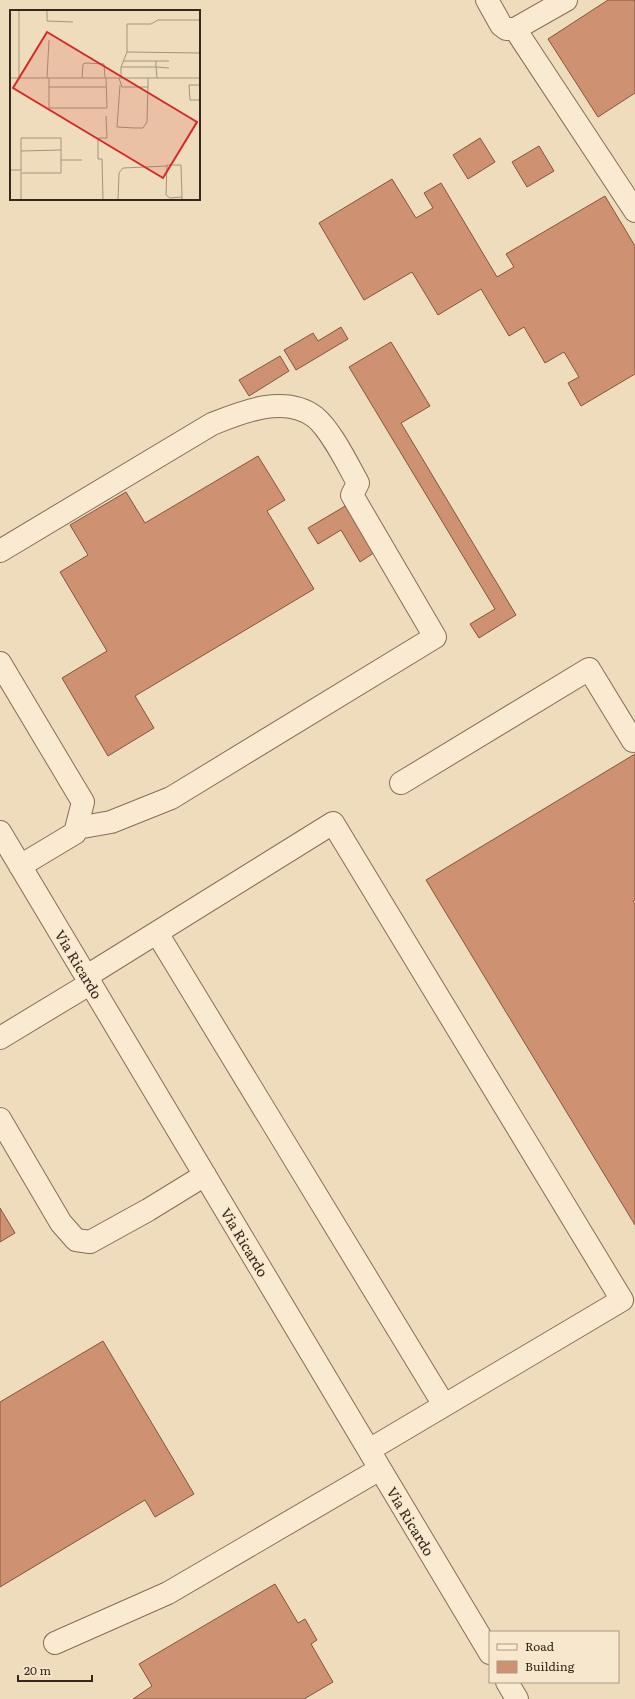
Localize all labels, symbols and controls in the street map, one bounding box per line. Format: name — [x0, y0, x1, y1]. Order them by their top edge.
inset map — [10, 10, 200, 200]
street label: Via Ricardo — [50, 926, 108, 1002]
street label: Via Ricardo — [216, 1204, 274, 1280]
street label: Via Ricardo — [382, 1483, 440, 1559]
legend — [489, 1631, 619, 1683]
text: Road — [525, 1637, 555, 1655]
scale bar — [18, 1657, 92, 1683]
text: Building — [525, 1657, 575, 1675]
text: 20 m — [24, 1661, 51, 1679]

